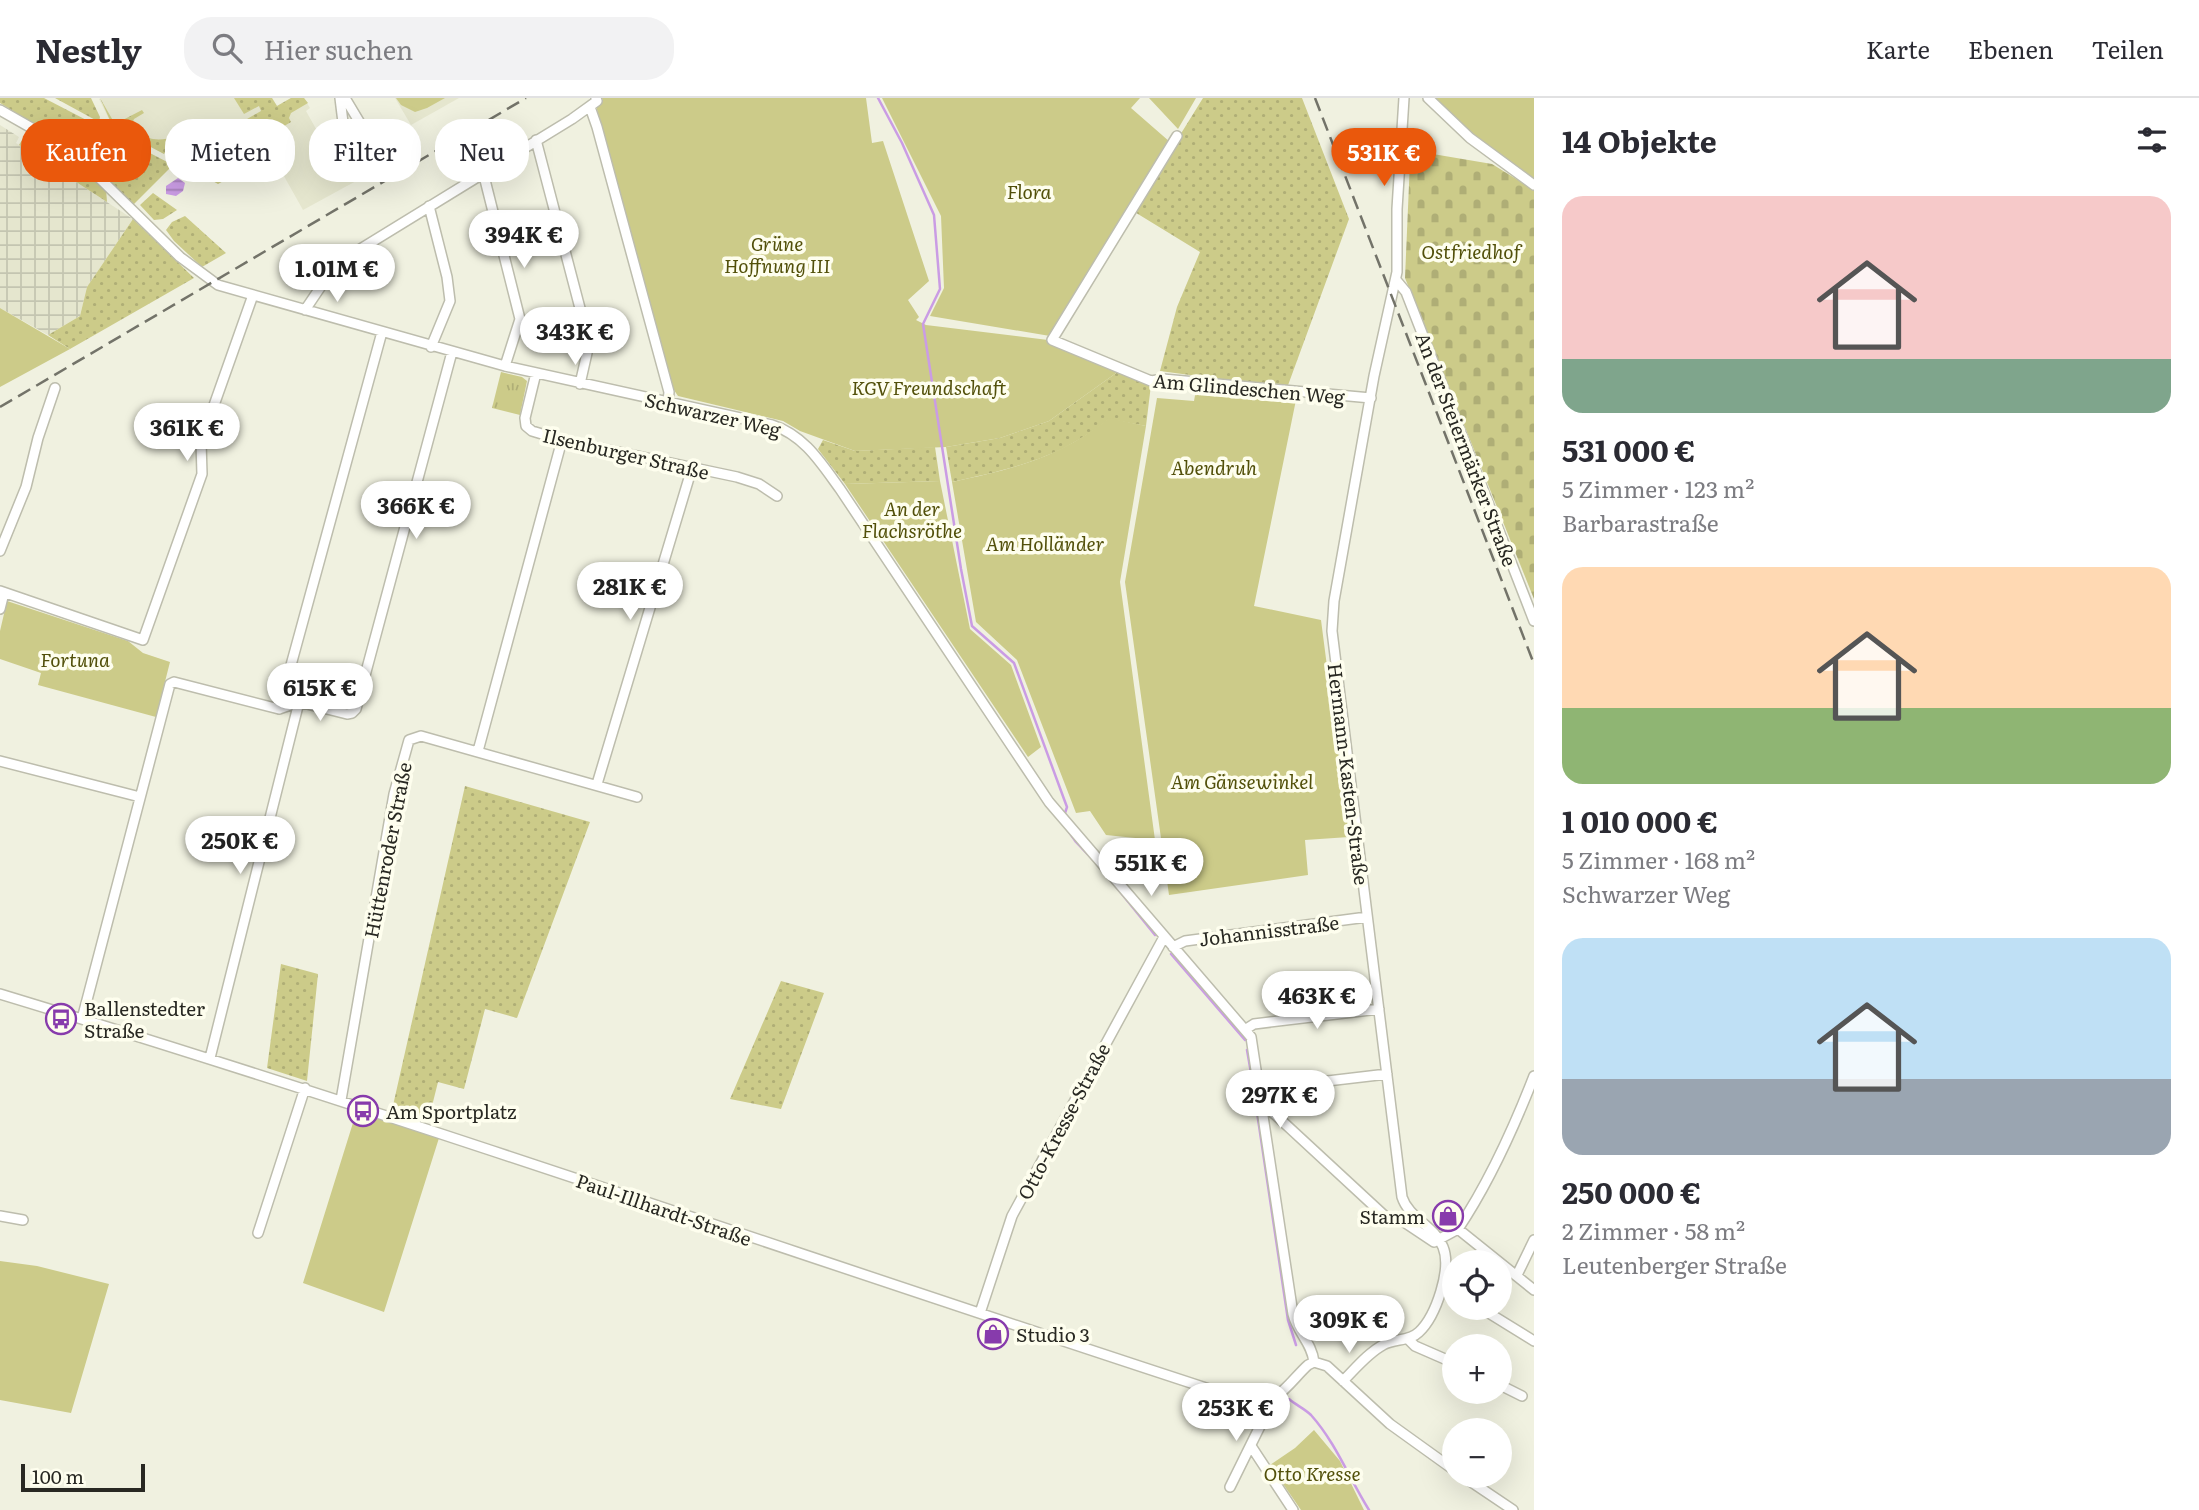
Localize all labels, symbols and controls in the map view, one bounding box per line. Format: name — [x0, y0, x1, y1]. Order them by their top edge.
search box — [184, 17, 674, 80]
text: Nestly — [35, 24, 142, 73]
icon: search — [208, 29, 246, 67]
text: Hier suchen — [264, 29, 413, 68]
text: Karte — [1866, 31, 1930, 66]
text: Ebenen — [1968, 31, 2054, 66]
text: Teilen — [2092, 31, 2164, 66]
text: 14 Objekte — [1562, 118, 1717, 162]
chip: Kaufen — [21, 119, 151, 182]
chip: Mieten — [165, 119, 295, 182]
chip: Filter — [309, 119, 421, 182]
chip: Neu — [435, 119, 529, 182]
icon: filters — [2133, 121, 2171, 159]
pin: 531K € — [1327, 129, 1441, 188]
text: 531K € — [1347, 134, 1421, 168]
park label: Flora — [1007, 177, 1051, 205]
pin: 394K € — [467, 211, 581, 270]
text: 394K € — [485, 216, 563, 250]
park label: Grüne Hoffnung III — [724, 229, 830, 279]
park label: Ostfriedhof — [1421, 237, 1523, 265]
icon: home — [1804, 242, 1930, 368]
pin: 1.01M € — [272, 244, 402, 304]
text: 1.01M € — [295, 250, 379, 284]
pin: 343K € — [518, 308, 632, 367]
text: 343K € — [536, 313, 614, 347]
street label: An der Steiermärker Straße — [1409, 328, 1525, 570]
street label: Am Glindeschen Weg — [1152, 366, 1346, 410]
park label: KGV Freundschaft — [851, 373, 1007, 401]
street label: Schwarzer Weg — [642, 385, 784, 443]
pin: 361K € — [130, 404, 244, 463]
text: 361K € — [150, 409, 224, 443]
street label: Ilsenburger Straße — [540, 420, 712, 486]
text: 531 000 € — [1562, 427, 1696, 471]
park label: Abendruh — [1171, 453, 1257, 481]
text: 5 Zimmer · 123 m² — [1562, 471, 1754, 505]
pin: 366K € — [359, 482, 473, 541]
text: 366K € — [377, 487, 455, 521]
park label: An der Flachsröthe — [862, 494, 962, 544]
text: Barbarastraße — [1562, 505, 1719, 539]
park label: Am Holländer — [986, 529, 1105, 557]
pin: 281K € — [573, 562, 687, 622]
text: 281K € — [593, 568, 667, 602]
icon: home — [1804, 613, 1930, 739]
park label: Fortuna — [40, 645, 110, 673]
street label: Hermann-Kasten-Straße — [1321, 661, 1377, 887]
pin: 615K € — [263, 664, 377, 723]
text: 615K € — [283, 669, 357, 703]
street label: Hüttenroder Straße — [356, 760, 418, 940]
park label: Am Gänsewinkel — [1171, 767, 1314, 795]
text: 1 010 000 € — [1562, 798, 1718, 842]
pin: 250K € — [183, 816, 297, 876]
text: 250K € — [201, 822, 279, 856]
pin: 551K € — [1094, 838, 1208, 898]
text: 5 Zimmer · 168 m² — [1562, 842, 1755, 876]
text: 551K € — [1114, 844, 1188, 878]
text: Schwarzer Weg — [1562, 876, 1730, 910]
street label: Johannisstraße — [1197, 908, 1341, 952]
pin: 463K € — [1260, 972, 1374, 1031]
text: 463K € — [1278, 977, 1356, 1011]
icon: home — [1804, 984, 1930, 1110]
place label: Ballenstedter Straße — [84, 994, 205, 1044]
bus stop icon: Ballenstedter Straße — [44, 1002, 78, 1036]
street label: Otto-Kresse-Straße — [1010, 1038, 1116, 1204]
pin: 297K € — [1223, 1070, 1337, 1130]
text: 297K € — [1242, 1076, 1318, 1110]
bus stop icon: Am Sportplatz — [346, 1094, 380, 1128]
place label: Am Sportplatz — [386, 1097, 516, 1125]
street label: Paul-Illhardt-Straße — [572, 1166, 756, 1252]
text: 250 000 € — [1562, 1169, 1701, 1213]
shop icon: Stamm — [1431, 1199, 1465, 1233]
place label: Stamm — [1360, 1202, 1425, 1230]
text: 2 Zimmer · 58 m² — [1562, 1213, 1745, 1247]
text: Leutenberger Straße — [1562, 1247, 1787, 1281]
map controls — [1442, 1250, 1512, 1488]
button: locate — [1442, 1250, 1512, 1320]
pin: 309K € — [1292, 1296, 1406, 1355]
text: 309K € — [1310, 1301, 1388, 1335]
shop icon: Studio 3 — [976, 1317, 1010, 1351]
place label: Studio 3 — [1016, 1320, 1090, 1348]
button: + — [1442, 1334, 1512, 1404]
pin: 253K € — [1179, 1384, 1293, 1443]
text: 253K € — [1198, 1389, 1274, 1423]
button: − — [1442, 1418, 1512, 1488]
park label: Otto Kresse — [1263, 1459, 1361, 1487]
scale bar — [21, 1461, 145, 1493]
text: 100 m — [32, 1462, 84, 1490]

